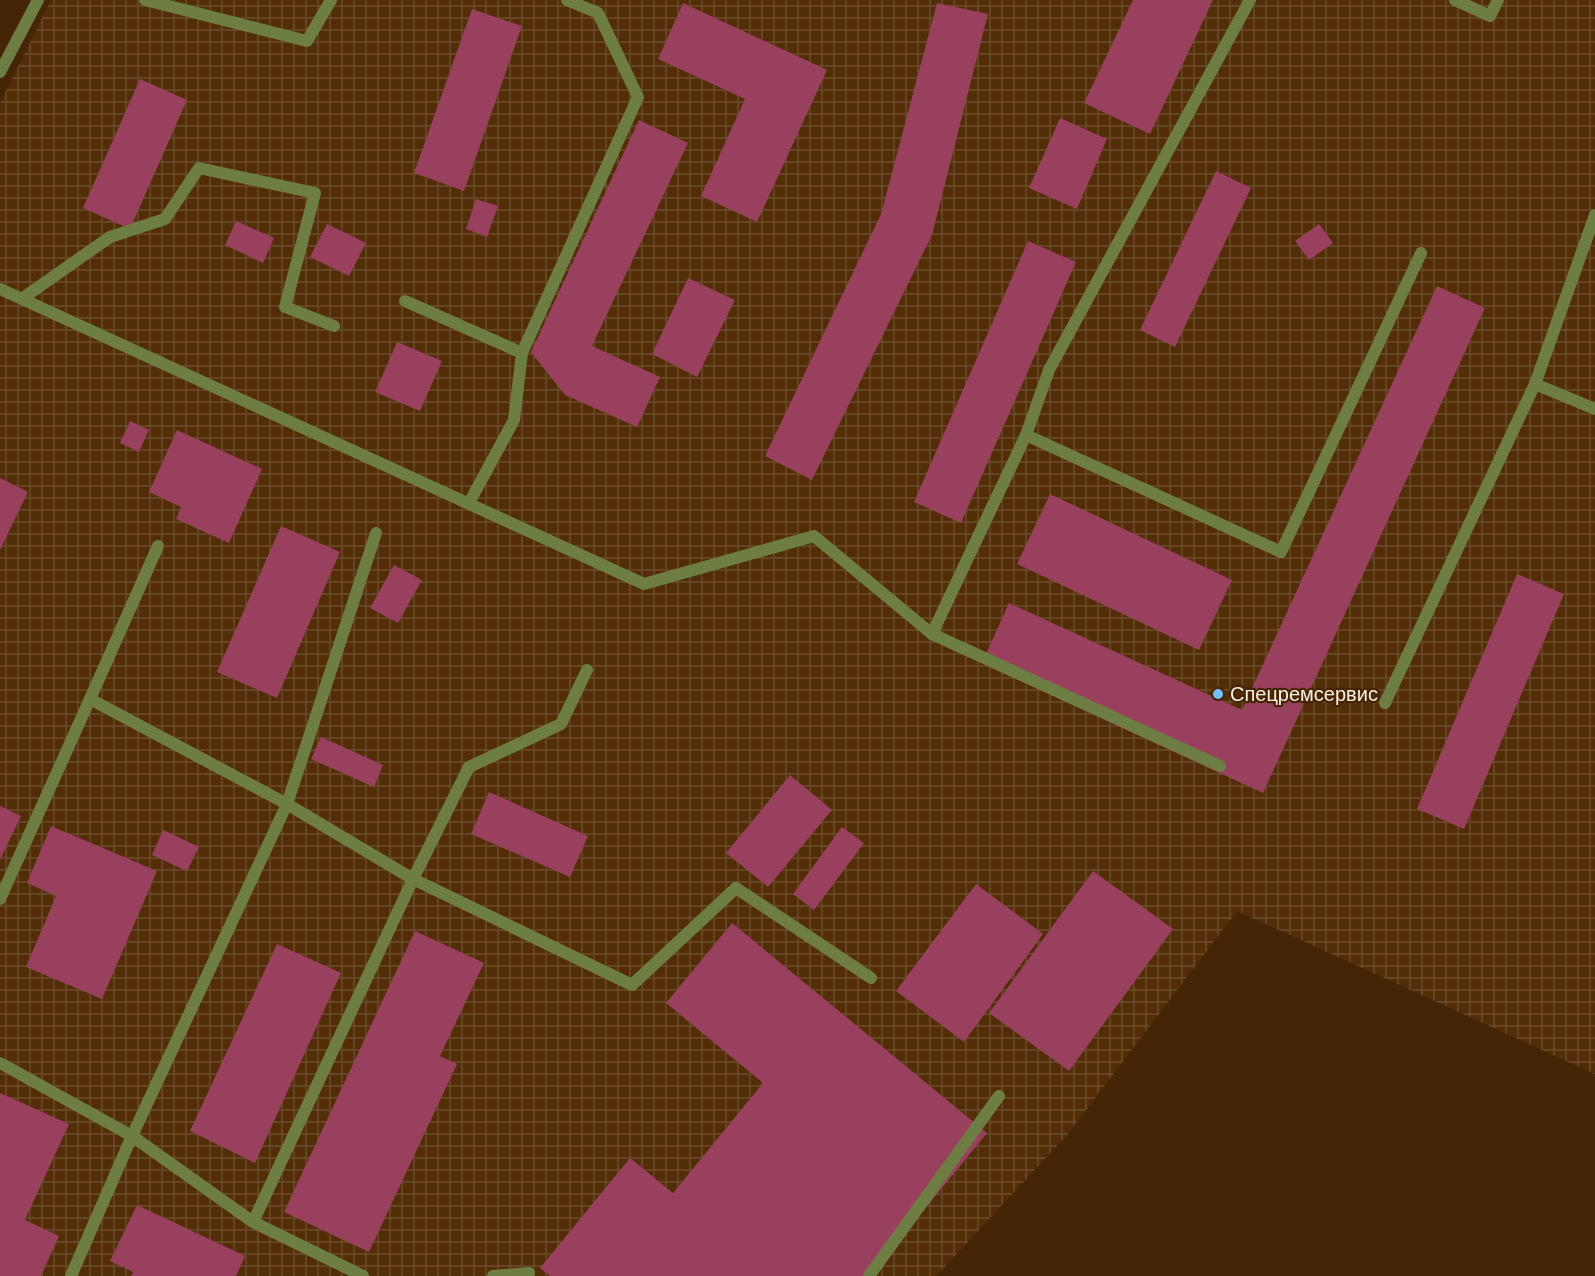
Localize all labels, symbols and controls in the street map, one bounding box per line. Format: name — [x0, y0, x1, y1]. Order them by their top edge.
place label: Спецремсервис — [1230, 683, 1378, 705]
marker: Спецремсервис — [1211, 687, 1225, 701]

